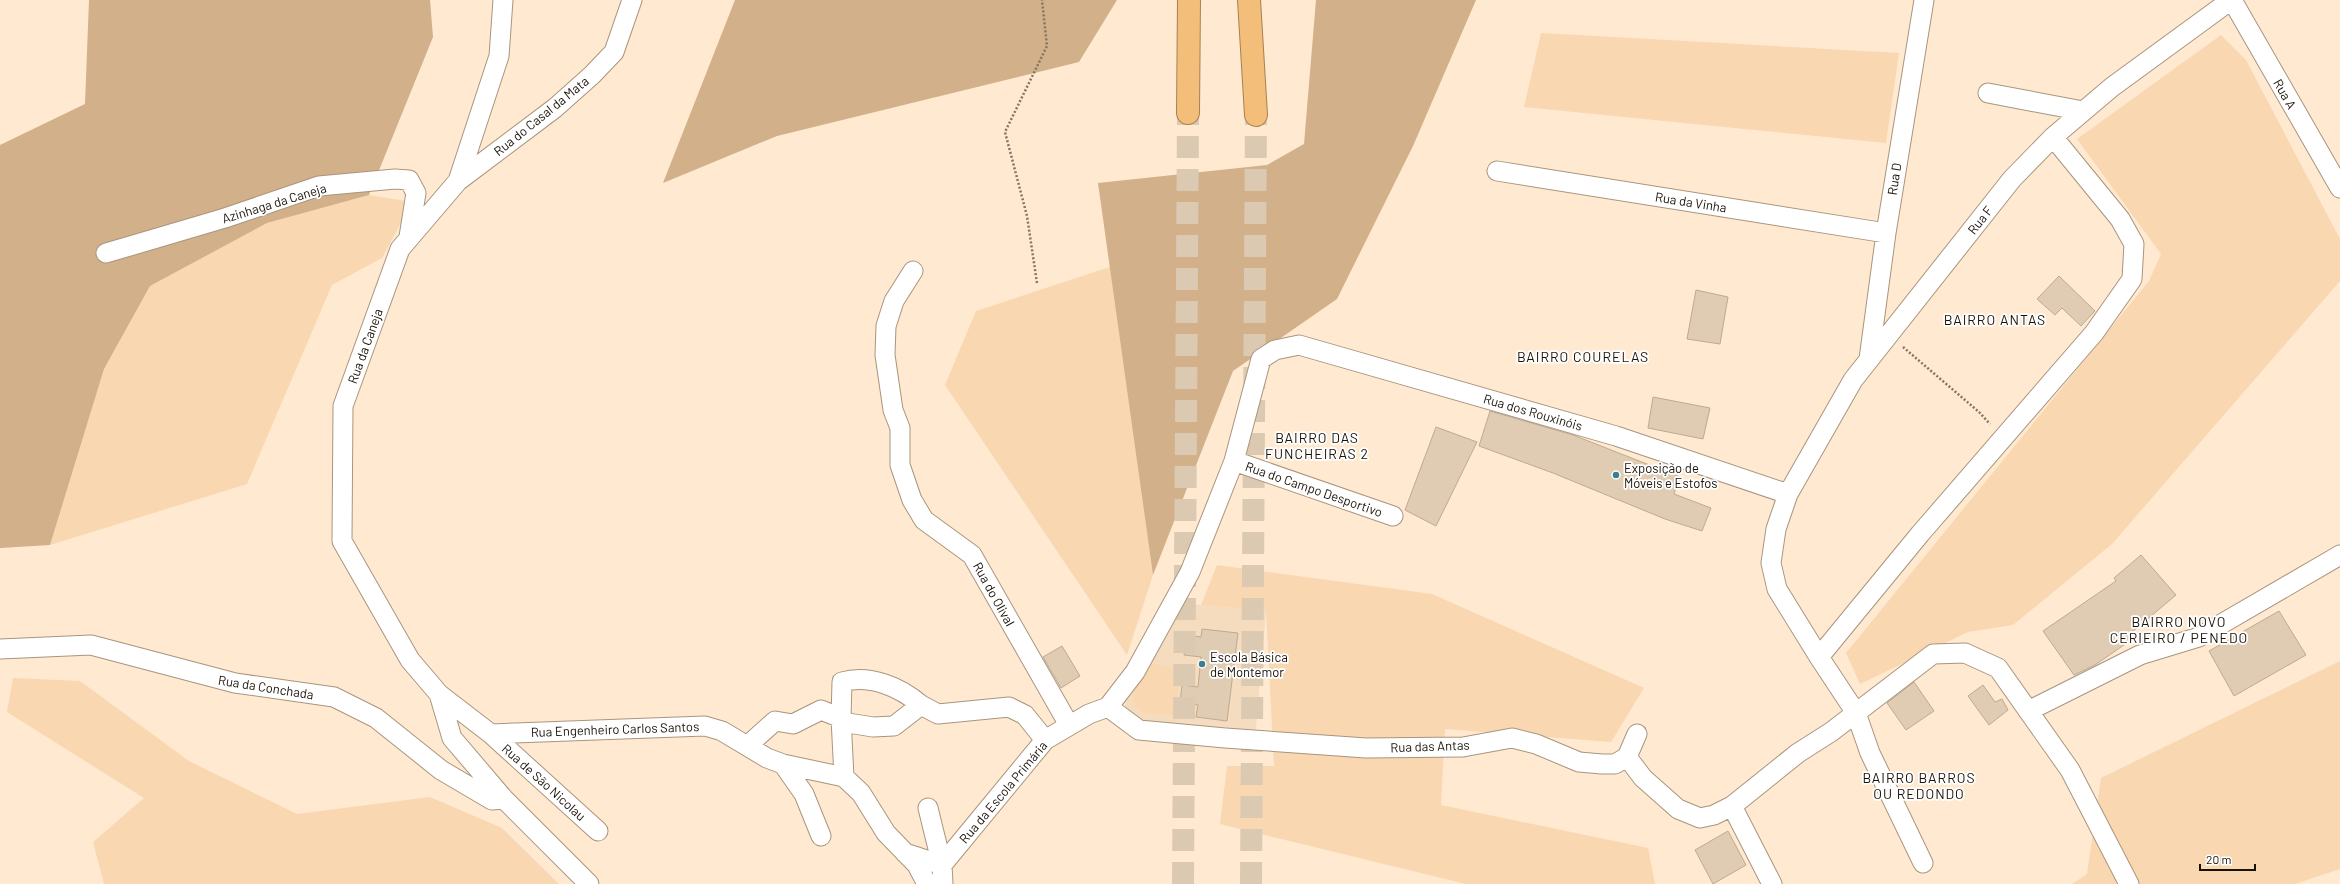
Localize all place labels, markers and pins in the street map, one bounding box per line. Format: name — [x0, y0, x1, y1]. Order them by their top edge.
place label: Exposição de Móveis e Estofos — [1624, 460, 1718, 491]
marker: Exposição de Móveis e Estofos — [1611, 470, 1621, 480]
place label: Escola Básica de Montemor — [1210, 649, 1288, 680]
marker: Escola Básica de Montemor — [1197, 659, 1207, 669]

